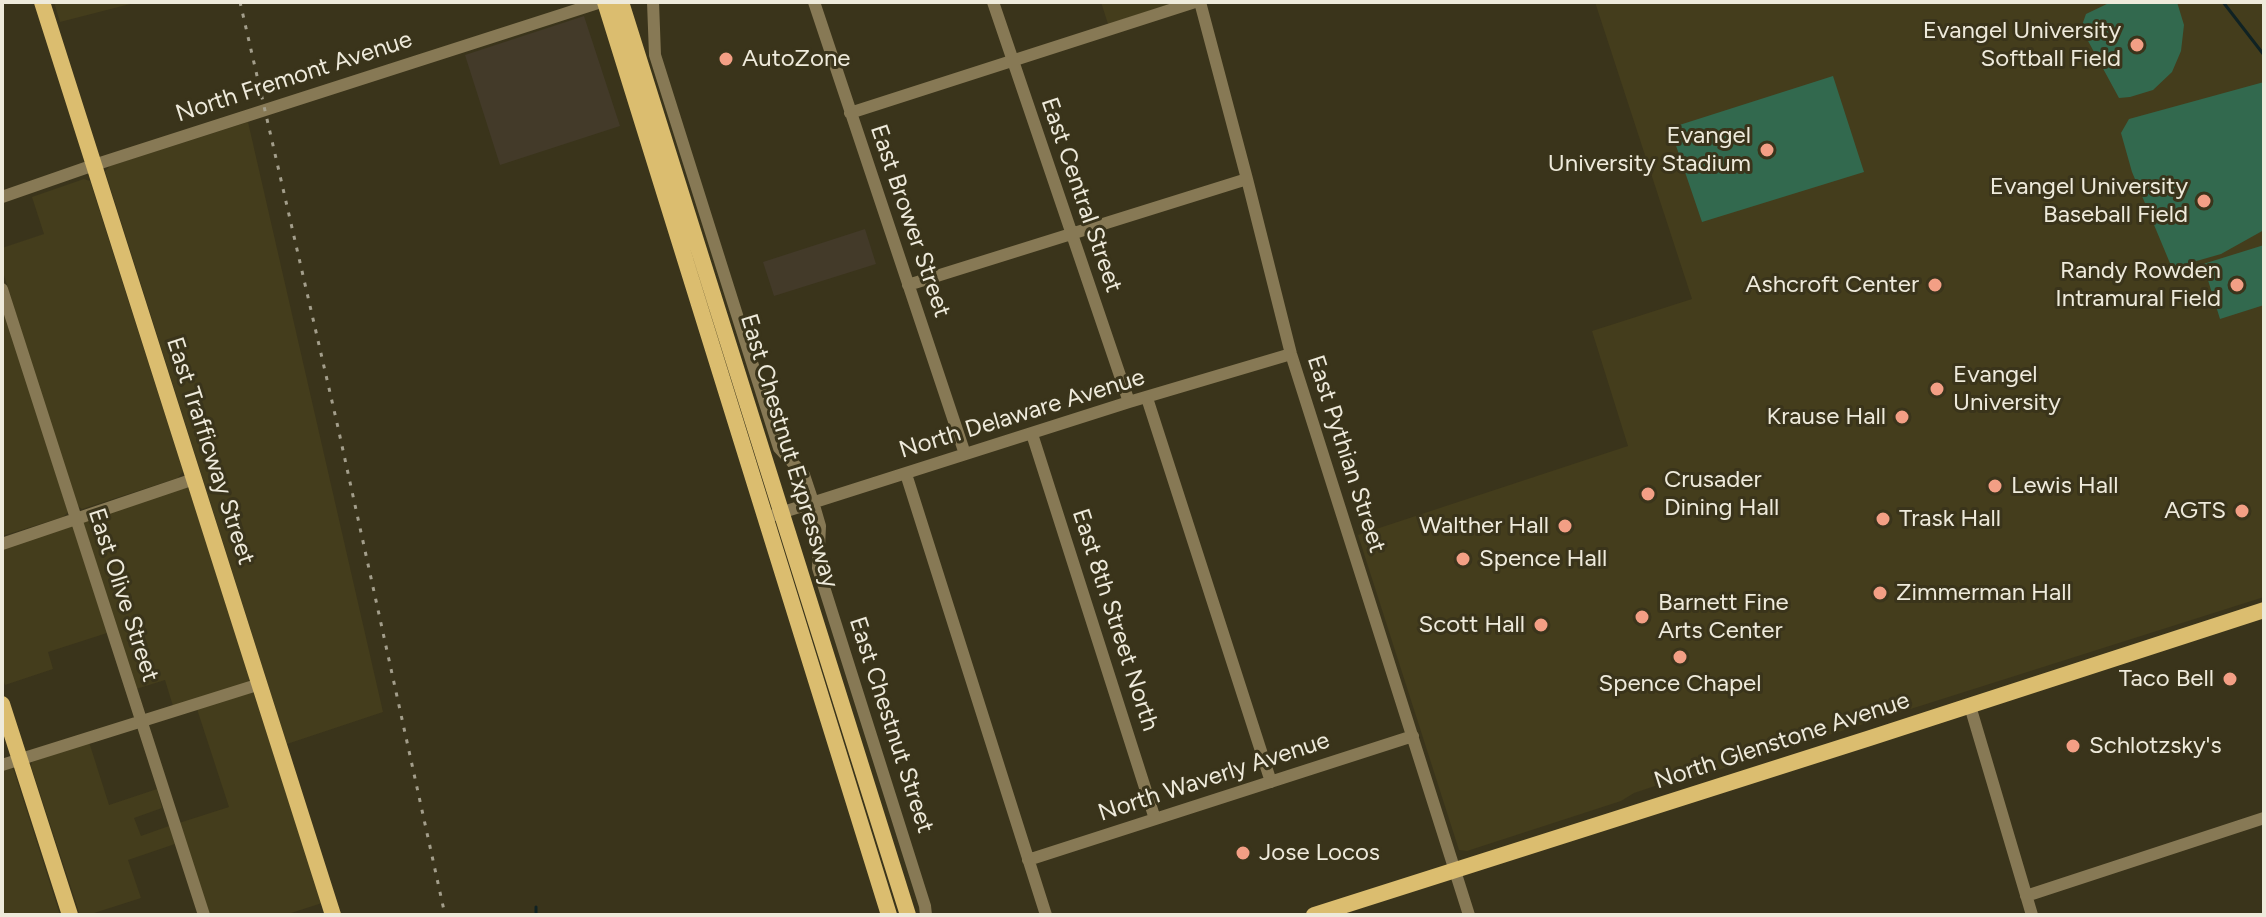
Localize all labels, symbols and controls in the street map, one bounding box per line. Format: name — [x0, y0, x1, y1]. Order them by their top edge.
place label: Evangel University Softball Field — [1923, 17, 2121, 73]
street label: North Fremont Avenue — [172, 25, 416, 129]
marker: Evangel University Softball Field — [2128, 36, 2146, 54]
place label: AutoZone — [742, 45, 850, 73]
marker: AutoZone — [717, 50, 735, 68]
street label: East Central Street — [1034, 94, 1128, 296]
street label: East Brower Street — [864, 121, 956, 321]
place label: Evangel University Stadium — [1548, 122, 1751, 178]
marker: Evangel University Stadium — [1758, 141, 1776, 159]
place label: Evangel University Baseball Field — [1990, 173, 2188, 229]
marker: Evangel University Baseball Field — [2195, 192, 2213, 210]
place label: Randy Rowden Intramural Field — [2055, 257, 2221, 313]
place label: Ashcroft Center — [1745, 271, 1919, 299]
marker: Ashcroft Center — [1926, 276, 1944, 294]
marker: Randy Rowden Intramural Field — [2228, 276, 2246, 294]
street label: East Chestnut Expressway — [734, 310, 844, 592]
street label: East Trafficway Street — [160, 334, 260, 568]
street label: East Pythian Street — [1300, 352, 1392, 556]
place label: Evangel University — [1953, 361, 2061, 417]
street label: North Delaware Avenue — [896, 363, 1148, 465]
marker: Evangel University — [1928, 380, 1946, 398]
place label: Krause Hall — [1767, 403, 1886, 431]
marker: Krause Hall — [1893, 408, 1911, 426]
place label: Crusader Dining Hall — [1664, 466, 1779, 522]
place label: Lewis Hall — [2011, 472, 2119, 500]
marker: Lewis Hall — [1986, 477, 2004, 495]
marker: Crusader Dining Hall — [1639, 485, 1657, 503]
place label: AGTS — [2164, 497, 2226, 525]
marker: AGTS — [2233, 502, 2251, 520]
street label: East Olive Street — [81, 505, 165, 685]
street label: East 8th Street North — [1065, 505, 1165, 735]
place label: Trask Hall — [1899, 505, 2001, 533]
marker: Trask Hall — [1874, 510, 1892, 528]
place label: Walther Hall — [1419, 512, 1549, 540]
marker: Walther Hall — [1556, 517, 1574, 535]
place label: Spence Hall — [1479, 545, 1607, 573]
marker: Spence Hall — [1454, 550, 1472, 568]
place label: Zimmerman Hall — [1896, 579, 2072, 607]
marker: Zimmerman Hall — [1871, 584, 1889, 602]
place label: Barnett Fine Arts Center — [1658, 589, 1789, 645]
marker: Barnett Fine Arts Center — [1633, 608, 1651, 626]
place label: Scott Hall — [1418, 611, 1525, 639]
street label: East Chestnut Street — [842, 613, 940, 837]
marker: Scott Hall — [1532, 616, 1550, 634]
marker: Spence Chapel — [1671, 648, 1689, 666]
place label: Taco Bell — [2119, 665, 2214, 693]
place label: Spence Chapel — [1599, 670, 1761, 698]
marker: Taco Bell — [2221, 670, 2239, 688]
street label: North Glenstone Avenue — [1651, 686, 1913, 796]
street label: North Waverly Avenue — [1095, 726, 1333, 828]
place label: Schlotzsky's — [2089, 732, 2222, 760]
marker: Schlotzsky's — [2064, 737, 2082, 755]
place label: Jose Locos — [1259, 839, 1380, 867]
marker: Jose Locos — [1234, 844, 1252, 862]

